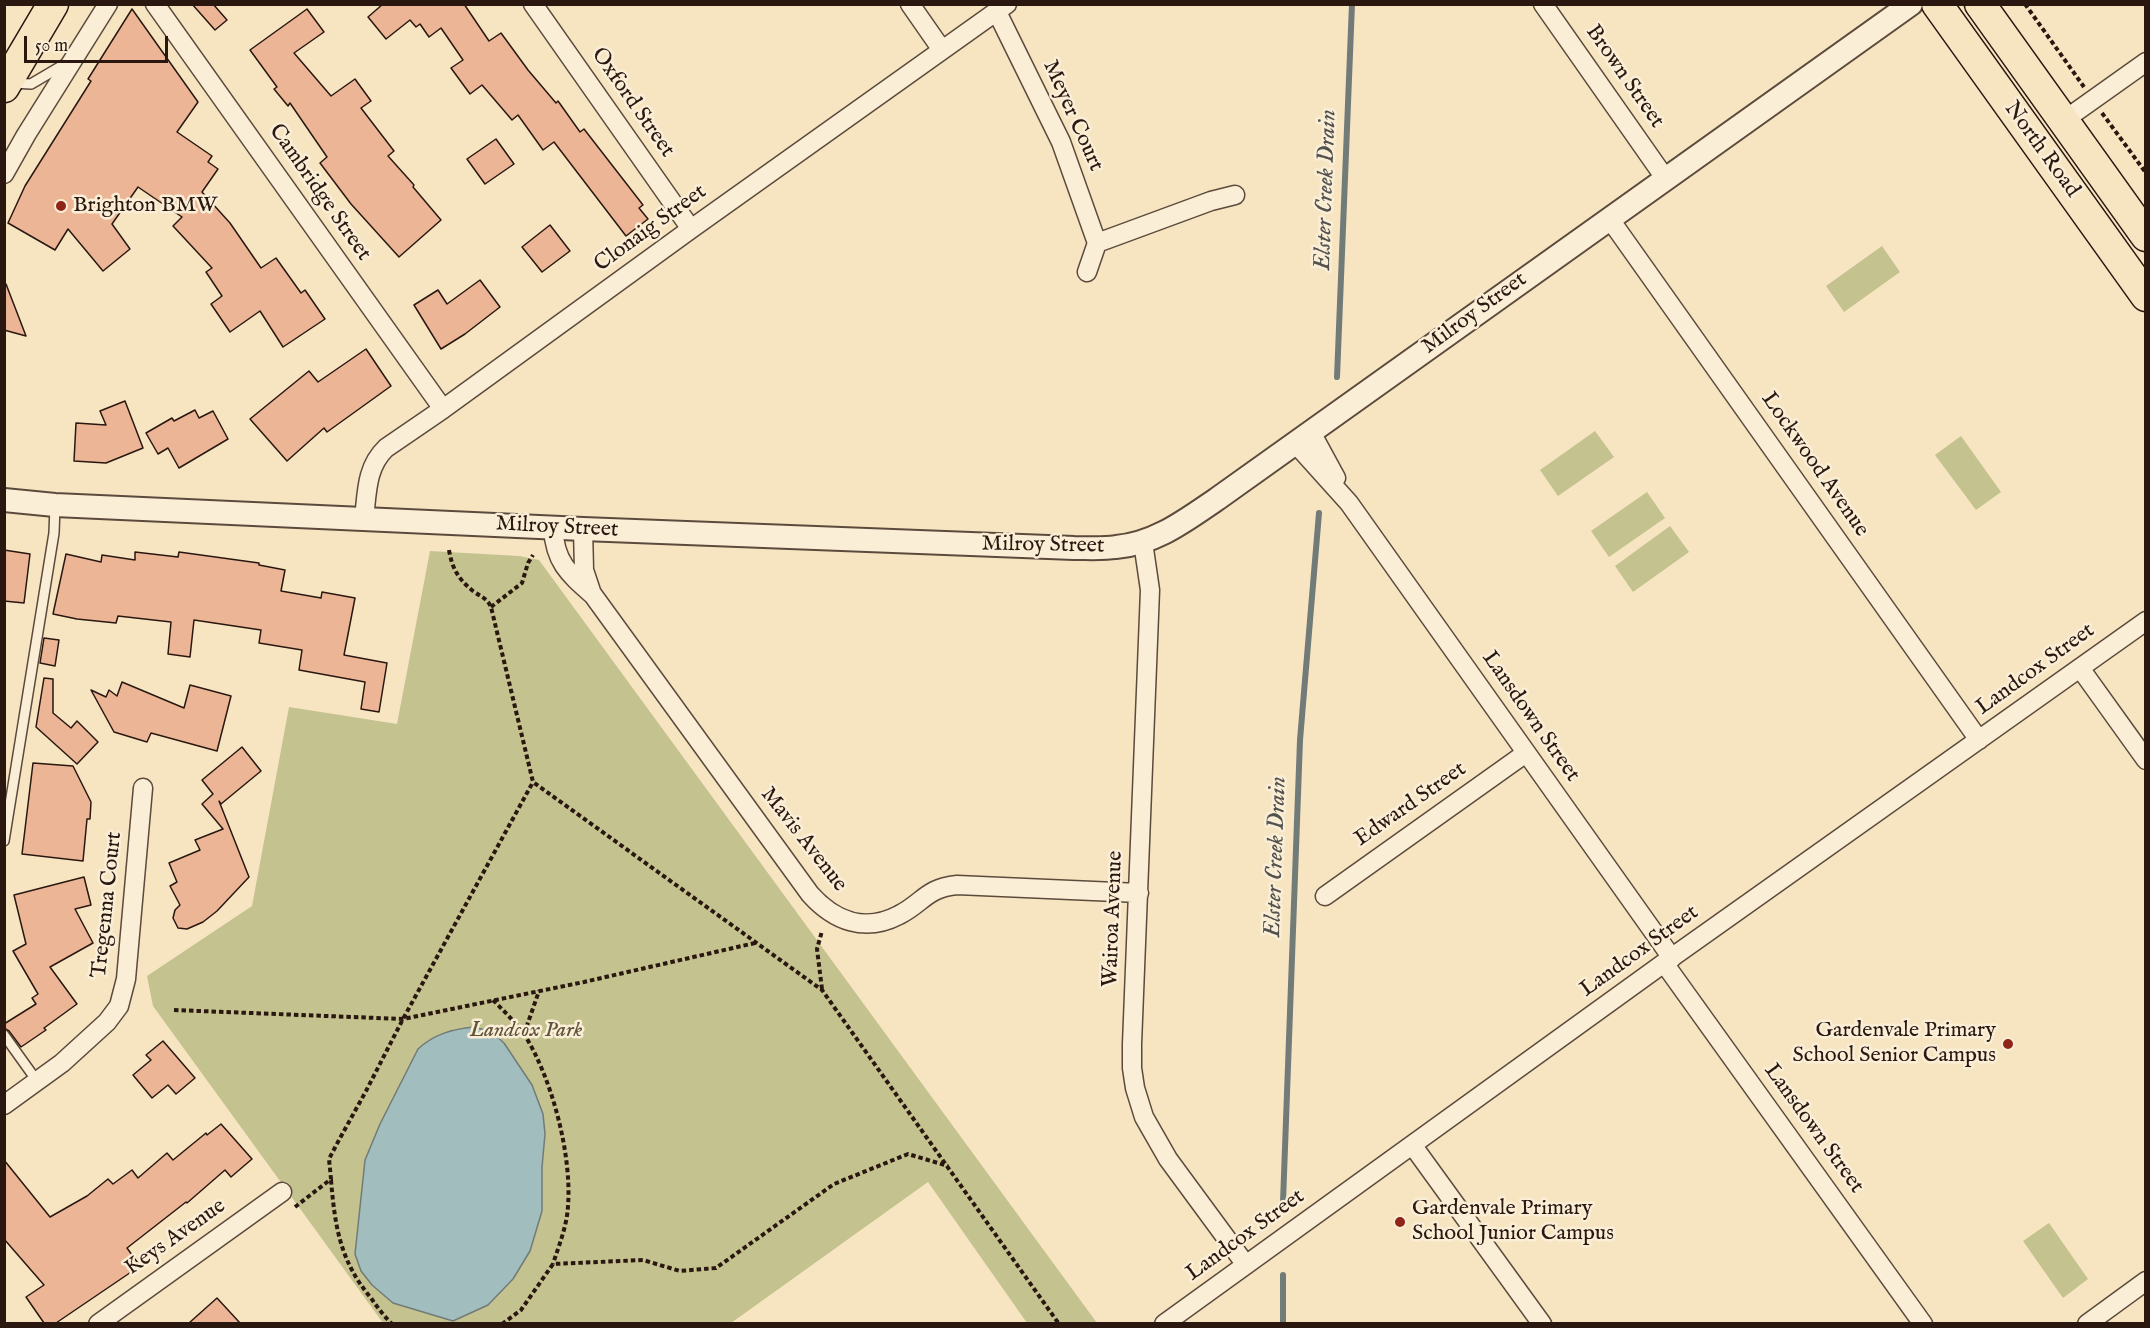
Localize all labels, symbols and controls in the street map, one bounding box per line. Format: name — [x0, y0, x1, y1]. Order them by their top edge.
street label: Brown Street — [1579, 20, 1669, 134]
scale bar — [27, 24, 171, 62]
text: 50 m — [35, 35, 68, 58]
street label: Oxford Street — [585, 43, 679, 163]
street label: Meyer Court — [1036, 56, 1108, 176]
street label: North Road — [1997, 97, 2085, 203]
water label: Elster Creek Drain — [1310, 109, 1344, 271]
street label: Cambridge Street — [262, 120, 376, 266]
street label: Clonaig Street — [590, 180, 712, 278]
place label: Brighton BMW — [73, 193, 217, 219]
marker: Brighton BMW — [54, 199, 68, 213]
street label: Milroy Street — [1418, 267, 1532, 361]
street label: Lockwood Avenue — [1754, 388, 1874, 542]
street label: Milroy Street — [495, 512, 619, 544]
street label: Milroy Street — [981, 532, 1105, 560]
street label: Landcox Street — [1972, 618, 2100, 722]
street label: Lansdown Street — [1475, 647, 1585, 787]
street label: Edward Street — [1350, 757, 1472, 853]
water label: Elster Creek Drain — [1260, 776, 1294, 938]
street label: Mavis Avenue — [754, 782, 852, 898]
street label: Tregenna Court — [87, 831, 129, 979]
street label: Wairoa Avenue — [1098, 850, 1130, 988]
street label: Landcox Street — [1576, 900, 1704, 1004]
park label: Landcox Park — [470, 1018, 582, 1044]
place label: Gardenvale Primary School Senior Campus — [1792, 1018, 1996, 1070]
marker: Gardenvale Primary School Senior Campus — [2001, 1037, 2015, 1051]
street label: Lansdown Street — [1757, 1059, 1869, 1199]
street label: Landcox Street — [1182, 1184, 1310, 1288]
street label: Keys Avenue — [121, 1194, 231, 1282]
place label: Gardenvale Primary School Junior Campus — [1412, 1196, 1614, 1248]
marker: Gardenvale Primary School Junior Campus — [1393, 1215, 1407, 1229]

